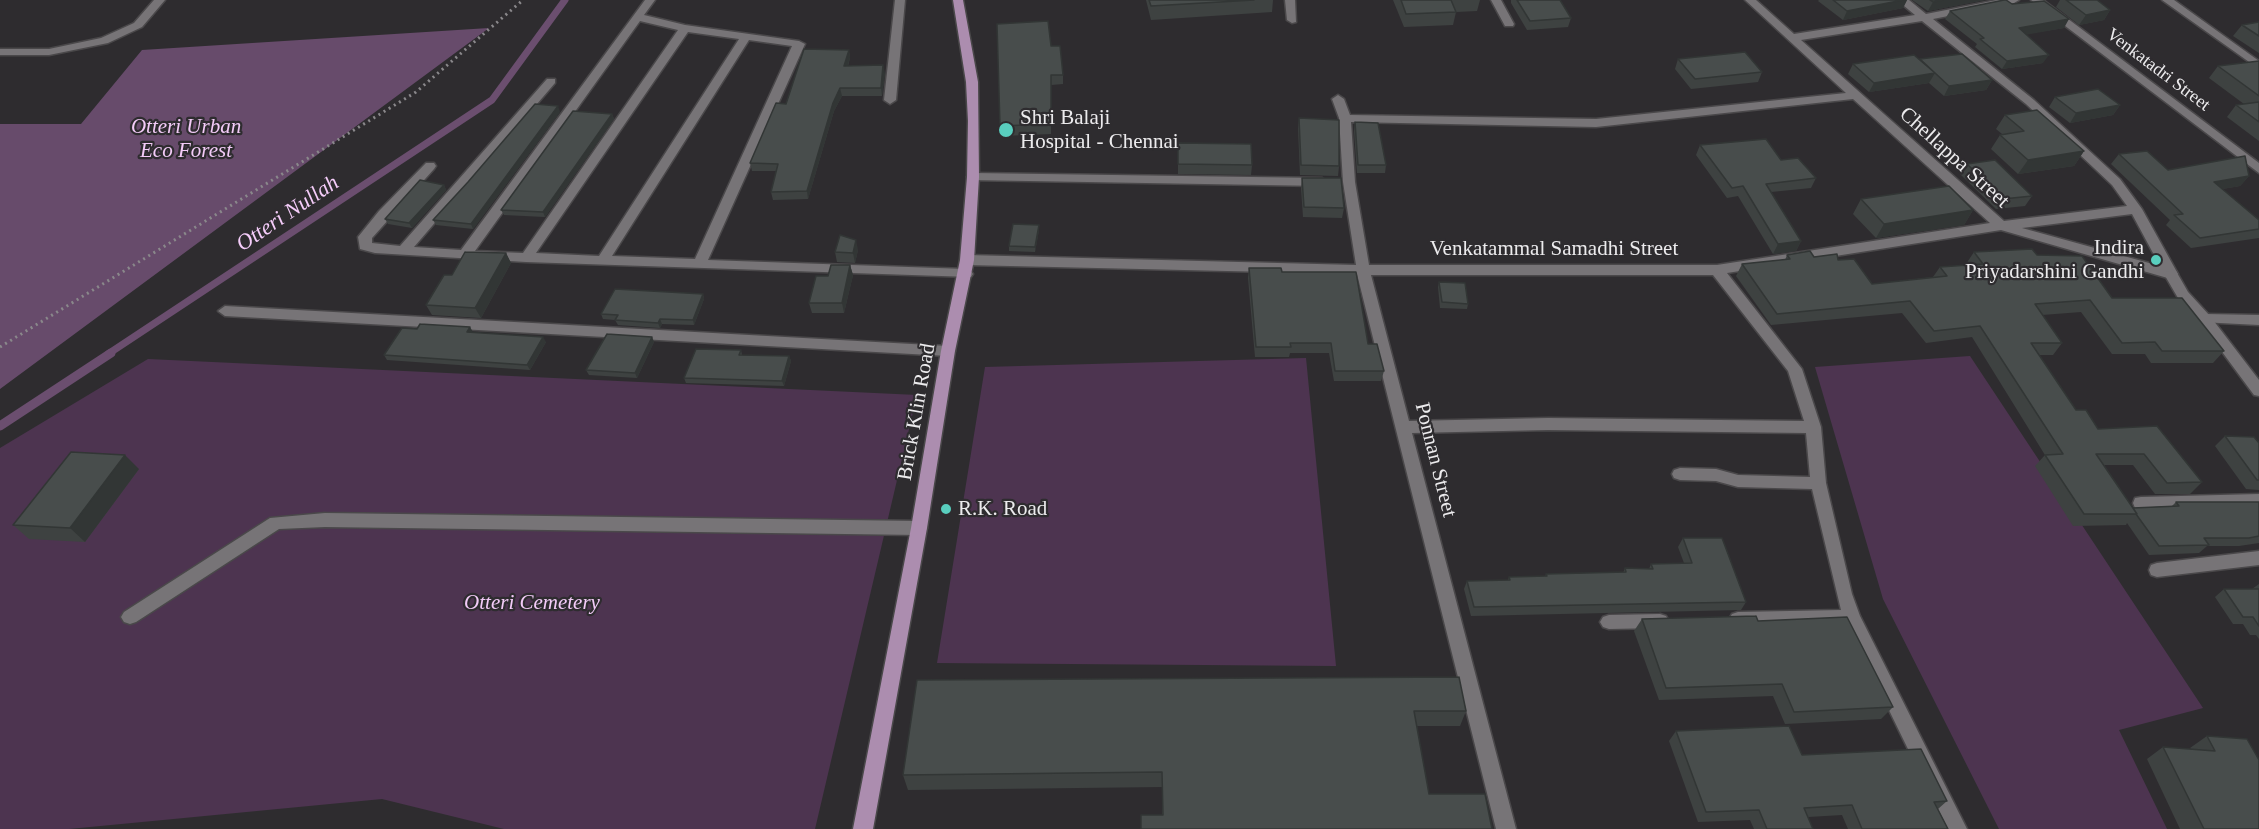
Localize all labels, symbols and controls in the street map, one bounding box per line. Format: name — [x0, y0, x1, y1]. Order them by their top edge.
street label: Venkatadri Street — [2102, 24, 2214, 116]
street label: Chellappa Street — [1894, 102, 2014, 214]
place label: Shri Balaji Hospital - Chennai — [1020, 105, 1179, 155]
park label: Otteri Urban Eco Forest — [131, 114, 241, 164]
marker: Shri Balaji Hospital - Chennai — [997, 121, 1015, 139]
water label: Otteri Nullah — [232, 170, 344, 258]
place label: Indira Priyadarshini Gandhi — [1965, 235, 2144, 285]
street label: Venkatammal Samadhi Street — [1430, 236, 1678, 262]
marker: Indira Priyadarshini Gandhi — [2149, 253, 2163, 267]
street label: Brick Klin Road — [893, 341, 941, 483]
street label: Ponnan Street — [1409, 400, 1461, 520]
place label: R.K. Road — [958, 496, 1047, 522]
marker: R.K. Road — [939, 502, 953, 516]
park label: Otteri Cemetery — [464, 590, 600, 616]

